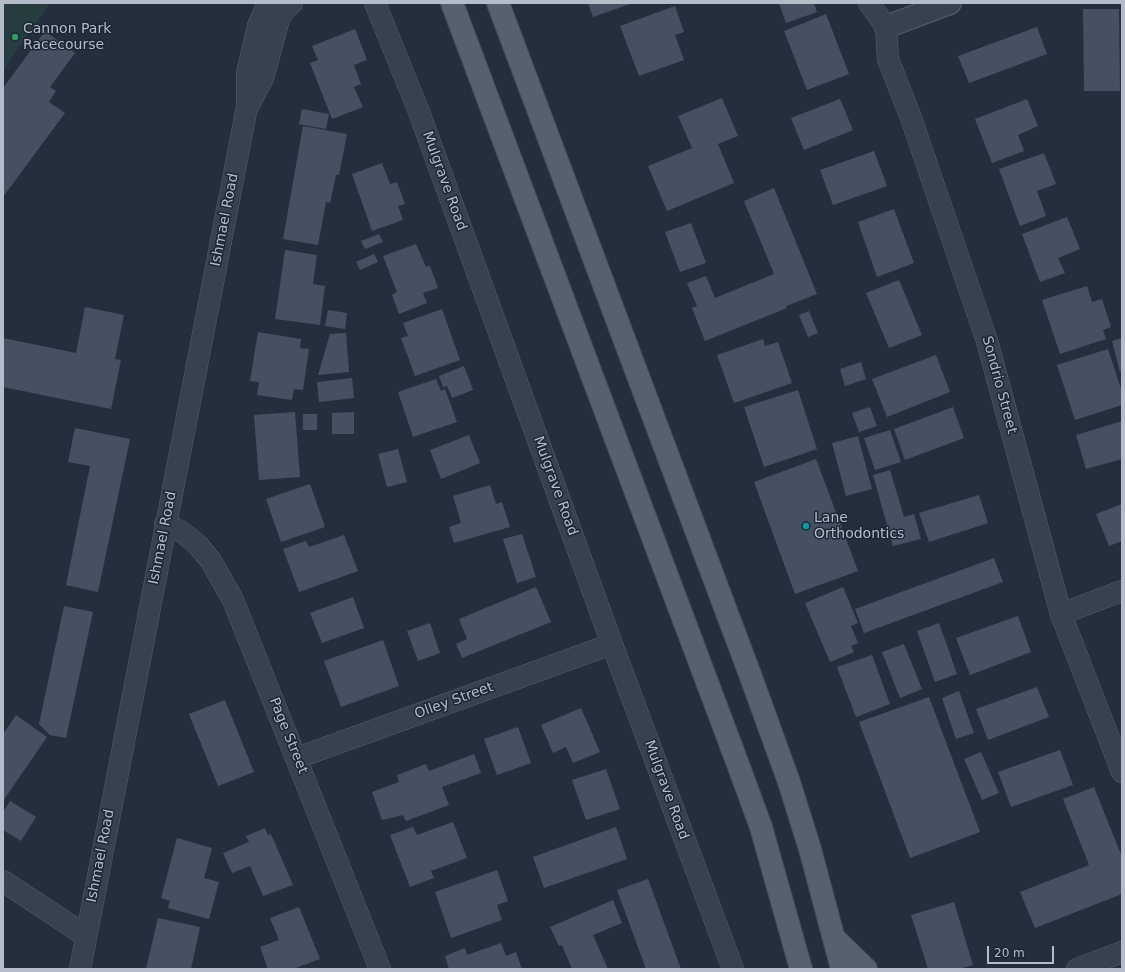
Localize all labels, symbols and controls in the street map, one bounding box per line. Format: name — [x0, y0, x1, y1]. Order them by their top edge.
place label: Cannon Park Racecourse — [23, 21, 111, 54]
marker: Cannon Park Racecourse — [10, 32, 20, 42]
street label: Mulgrave Road — [418, 129, 470, 233]
street label: Ishmael Road — [208, 172, 242, 268]
street label: Sondrio Street — [978, 334, 1020, 436]
street label: Mulgrave Road — [529, 434, 581, 538]
street label: Ishmael Road — [146, 490, 180, 586]
place label: Lane Orthodontics — [814, 510, 904, 542]
marker: Lane Orthodontics — [801, 521, 811, 531]
street label: Olley Street — [412, 679, 496, 723]
street label: Page Street — [265, 695, 311, 777]
street label: Mulgrave Road — [640, 738, 692, 842]
street label: Ishmael Road — [84, 808, 118, 904]
scale bar — [989, 938, 1056, 964]
text: 20 m — [994, 946, 1025, 960]

